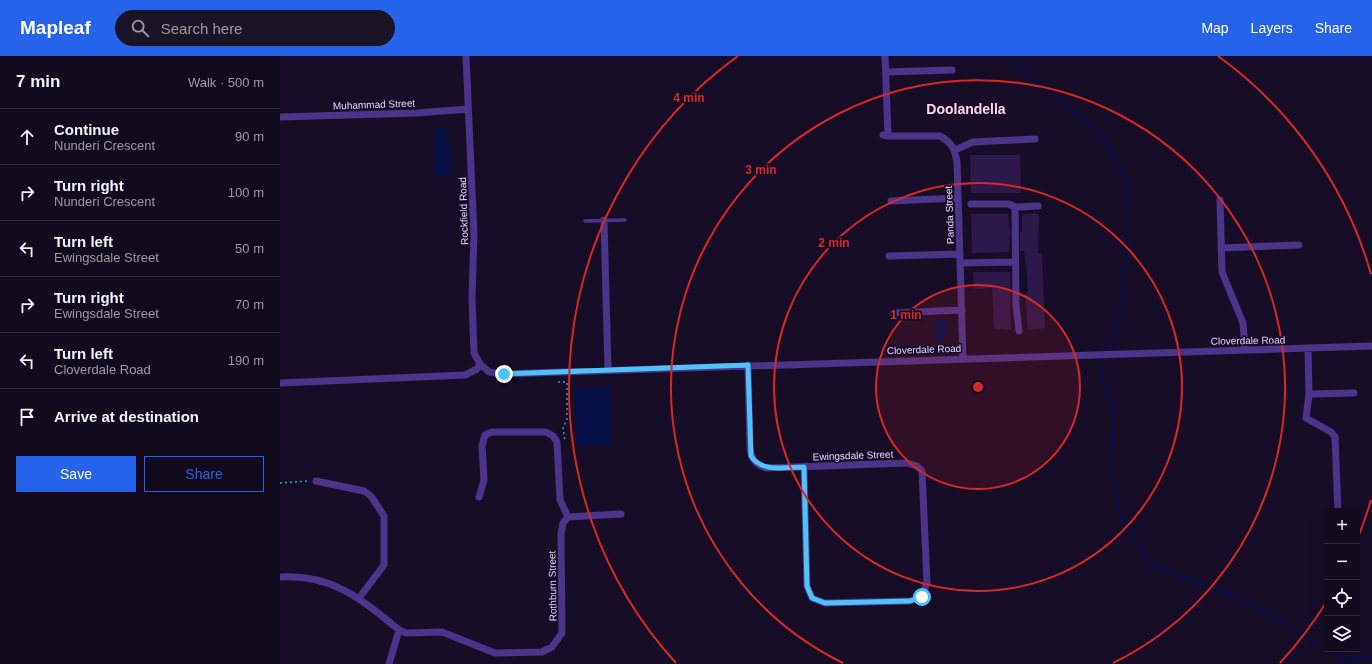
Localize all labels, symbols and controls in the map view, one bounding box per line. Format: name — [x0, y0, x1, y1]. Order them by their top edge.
search box — [115, 10, 395, 46]
text: Mapleaf — [20, 17, 91, 38]
icon: search — [129, 17, 151, 39]
text: Search here — [161, 20, 242, 37]
text: Map — [1201, 20, 1229, 36]
text: Layers — [1251, 20, 1293, 36]
text: Share — [1315, 20, 1352, 36]
text: 7 min — [16, 72, 60, 91]
text: Walk · 500 m — [188, 75, 264, 90]
text: 4 min — [673, 91, 705, 105]
street label: Muhammad Street — [333, 98, 416, 111]
district label: Doolandella — [926, 101, 1006, 117]
text: Continue — [54, 121, 119, 138]
icon: ahead — [16, 126, 38, 148]
text: 90 m — [235, 129, 264, 144]
text: Nunderi Crescent — [54, 138, 155, 153]
text: 3 min — [745, 163, 777, 177]
text: Turn right — [54, 177, 124, 194]
street label: Rockfield Road — [457, 177, 470, 245]
icon: right — [16, 182, 38, 204]
text: 100 m — [228, 185, 264, 200]
street label: Panda Street — [943, 185, 956, 244]
text: Nunderi Crescent — [54, 194, 155, 209]
text: Turn left — [54, 233, 113, 250]
text: 2 min — [818, 236, 850, 250]
icon: left — [16, 238, 38, 260]
text: 50 m — [235, 241, 264, 256]
text: Ewingsdale Street — [54, 250, 159, 265]
text: Turn right — [54, 289, 124, 306]
icon: right — [16, 294, 38, 316]
text: 70 m — [235, 297, 264, 312]
text: Ewingsdale Street — [54, 306, 159, 321]
text: 1 min — [890, 308, 922, 322]
street label: Cloverdale Road — [1211, 334, 1285, 347]
street label: Cloverdale Road — [887, 343, 961, 356]
text: Turn left — [54, 345, 113, 362]
icon: left — [16, 350, 38, 372]
text: 190 m — [228, 353, 264, 368]
text: Cloverdale Road — [54, 362, 151, 377]
route end — [495, 365, 513, 383]
centre of rings — [971, 380, 985, 394]
icon: arrive — [16, 406, 38, 428]
text: Arrive at destination — [54, 408, 199, 425]
street label: Ewingsdale Street — [813, 449, 894, 462]
button: Save — [16, 456, 136, 492]
button: Share — [144, 456, 264, 492]
map controls — [1324, 508, 1360, 652]
button: + — [1324, 508, 1360, 544]
button: − — [1324, 544, 1360, 580]
street label: Rothburn Street — [546, 550, 559, 621]
button: locate — [1324, 580, 1360, 616]
route start — [913, 588, 931, 606]
button: layers — [1324, 616, 1360, 652]

